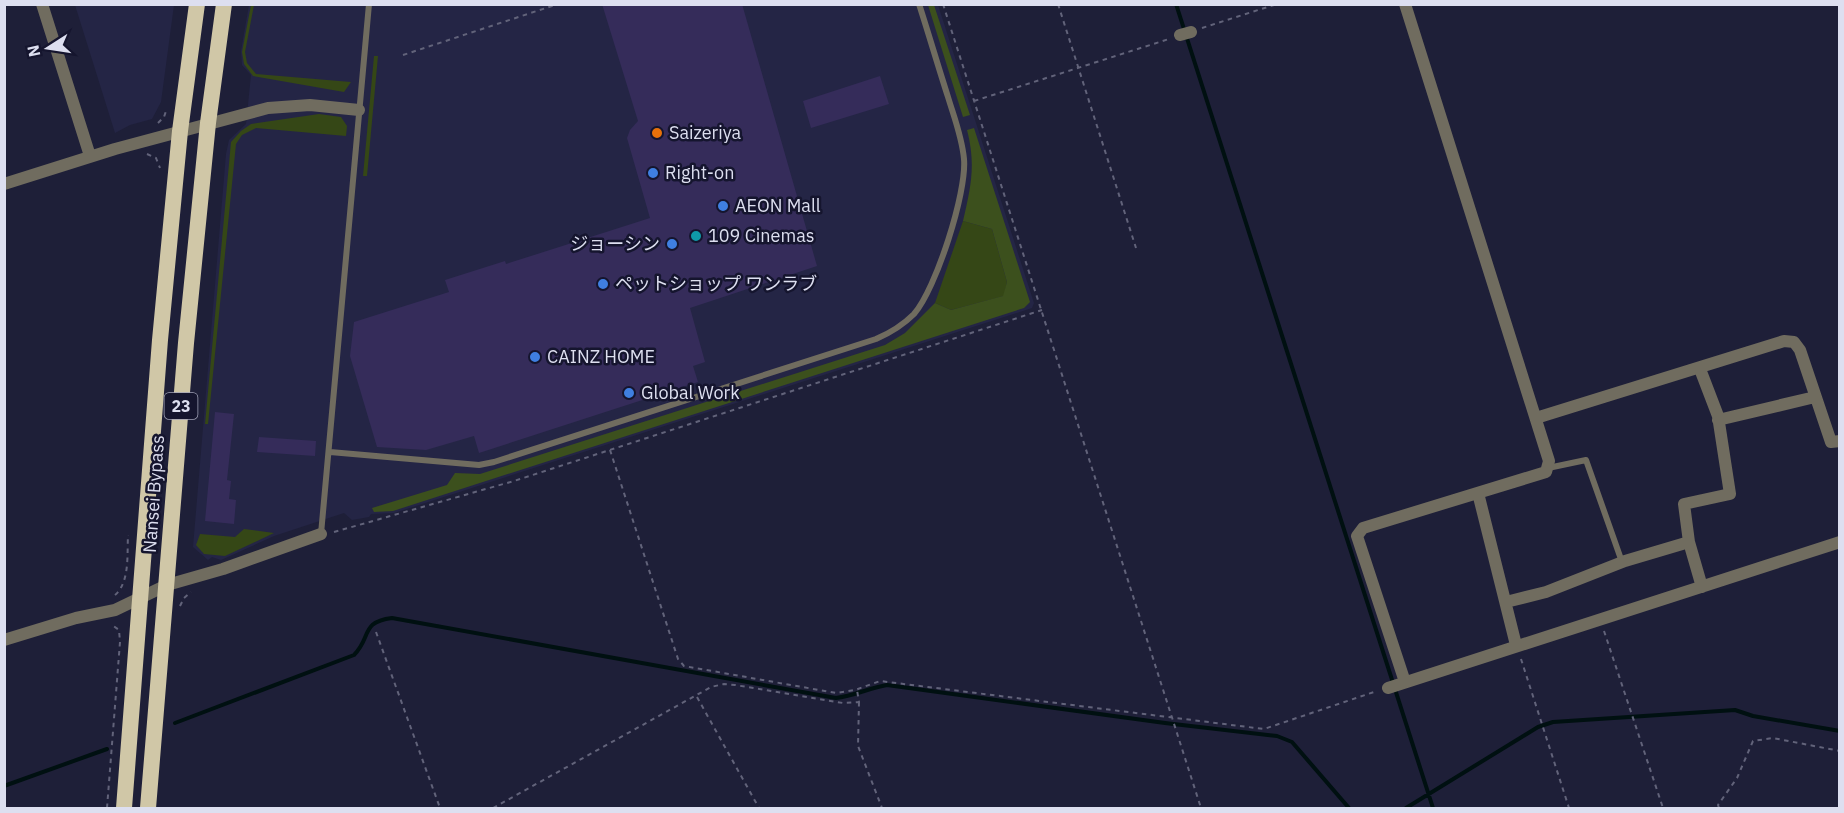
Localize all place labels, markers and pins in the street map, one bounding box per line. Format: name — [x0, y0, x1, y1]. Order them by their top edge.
place label: Saizeriya — [669, 121, 741, 144]
marker: Saizeriya — [650, 126, 664, 140]
place label: Right-on — [665, 161, 734, 184]
marker: Right-on — [646, 166, 660, 180]
place label: AEON Mall — [735, 194, 821, 217]
marker: AEON Mall — [716, 199, 730, 213]
place label: 109 Cinemas — [708, 224, 815, 247]
marker: 109 Cinemas — [689, 229, 703, 243]
place label: ジョーシン — [570, 232, 660, 255]
marker: ジョーシン — [665, 237, 679, 251]
place label: ペットショップ ワンラブ — [615, 272, 817, 295]
marker: ペットショップ ワンラブ — [596, 277, 610, 291]
place label: CAINZ HOME — [547, 345, 655, 368]
marker: CAINZ HOME — [528, 350, 542, 364]
place label: Global Work — [641, 381, 740, 404]
marker: Global Work — [622, 386, 636, 400]

